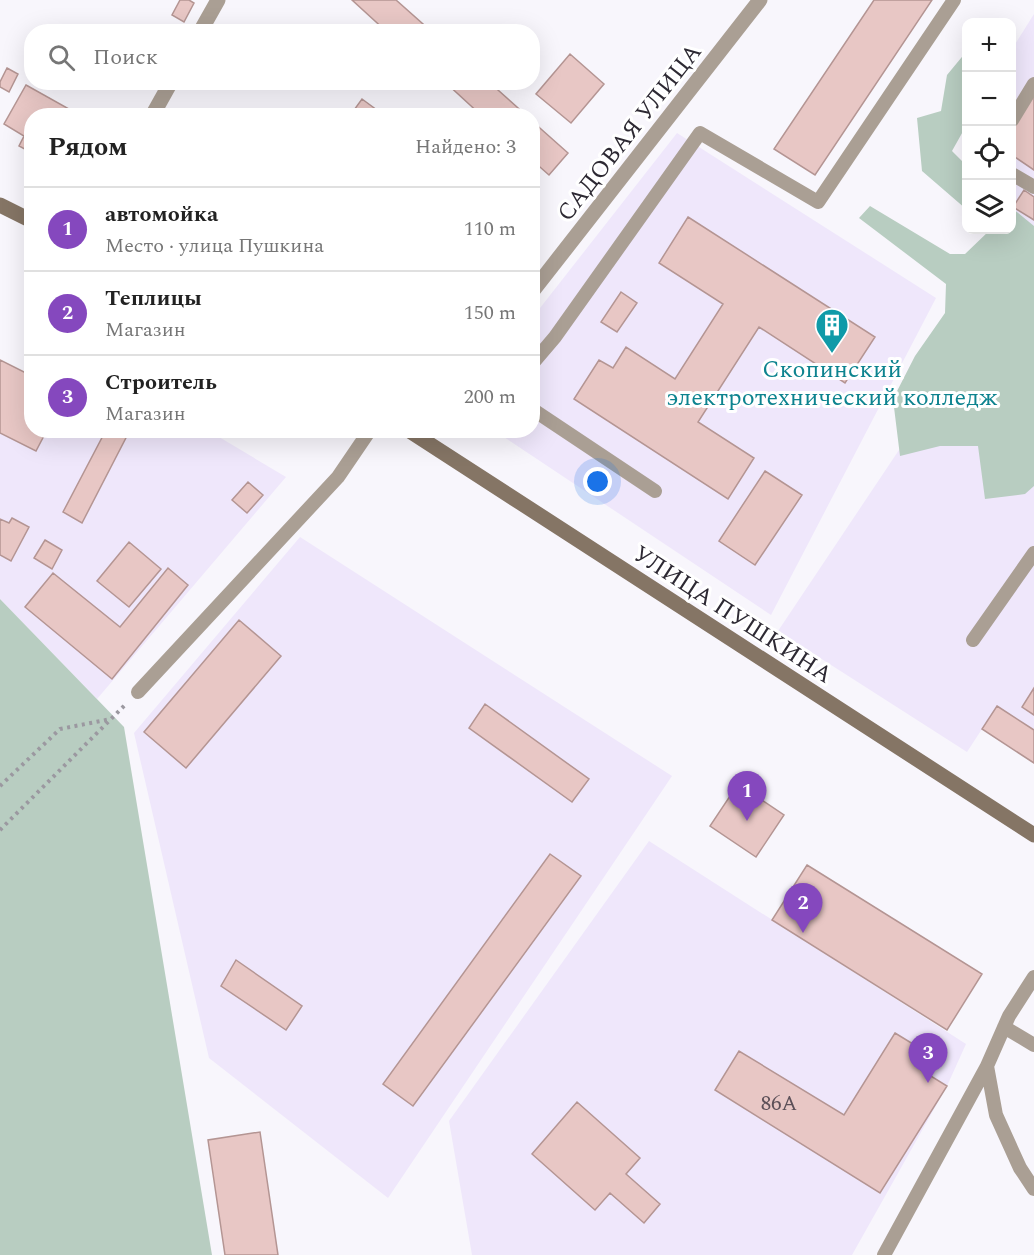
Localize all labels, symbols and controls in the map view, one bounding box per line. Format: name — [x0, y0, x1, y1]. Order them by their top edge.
map controls — [962, 18, 1016, 234]
button: + — [962, 18, 1016, 72]
search box — [24, 24, 540, 90]
street label: САДОВАЯ УЛИЦА — [549, 36, 711, 229]
icon: search — [45, 41, 78, 74]
text: Поиск — [93, 41, 158, 74]
button: − — [962, 72, 1016, 126]
button: locate — [962, 126, 1016, 180]
text: Рядом — [48, 127, 128, 167]
text: Найдено: 3 — [415, 132, 516, 162]
button: layers — [962, 180, 1016, 234]
text: автомойка — [105, 198, 218, 231]
text: 1 — [62, 214, 73, 244]
text: 110 m — [464, 214, 516, 244]
text: Место · улица Пушкина — [105, 231, 324, 261]
text: Теплицы — [105, 282, 202, 315]
text: 2 — [62, 298, 73, 328]
text: 150 m — [464, 298, 516, 328]
building icon: Скопинский электротехнический колледж — [814, 307, 850, 354]
text: Магазин — [105, 315, 186, 345]
place label: Скопинский электротехнический колледж — [666, 352, 998, 416]
text: Строитель — [105, 366, 217, 399]
text: 3 — [62, 382, 73, 412]
text: 200 m — [464, 382, 516, 412]
text: Магазин — [105, 399, 186, 429]
your location — [583, 467, 612, 496]
street label: УЛИЦА ПУШКИНА — [626, 537, 839, 693]
pin: 1 — [728, 772, 766, 821]
pin: 2 — [784, 884, 822, 933]
pin: 3 — [908, 1034, 948, 1083]
house number: 86А — [761, 1088, 798, 1120]

